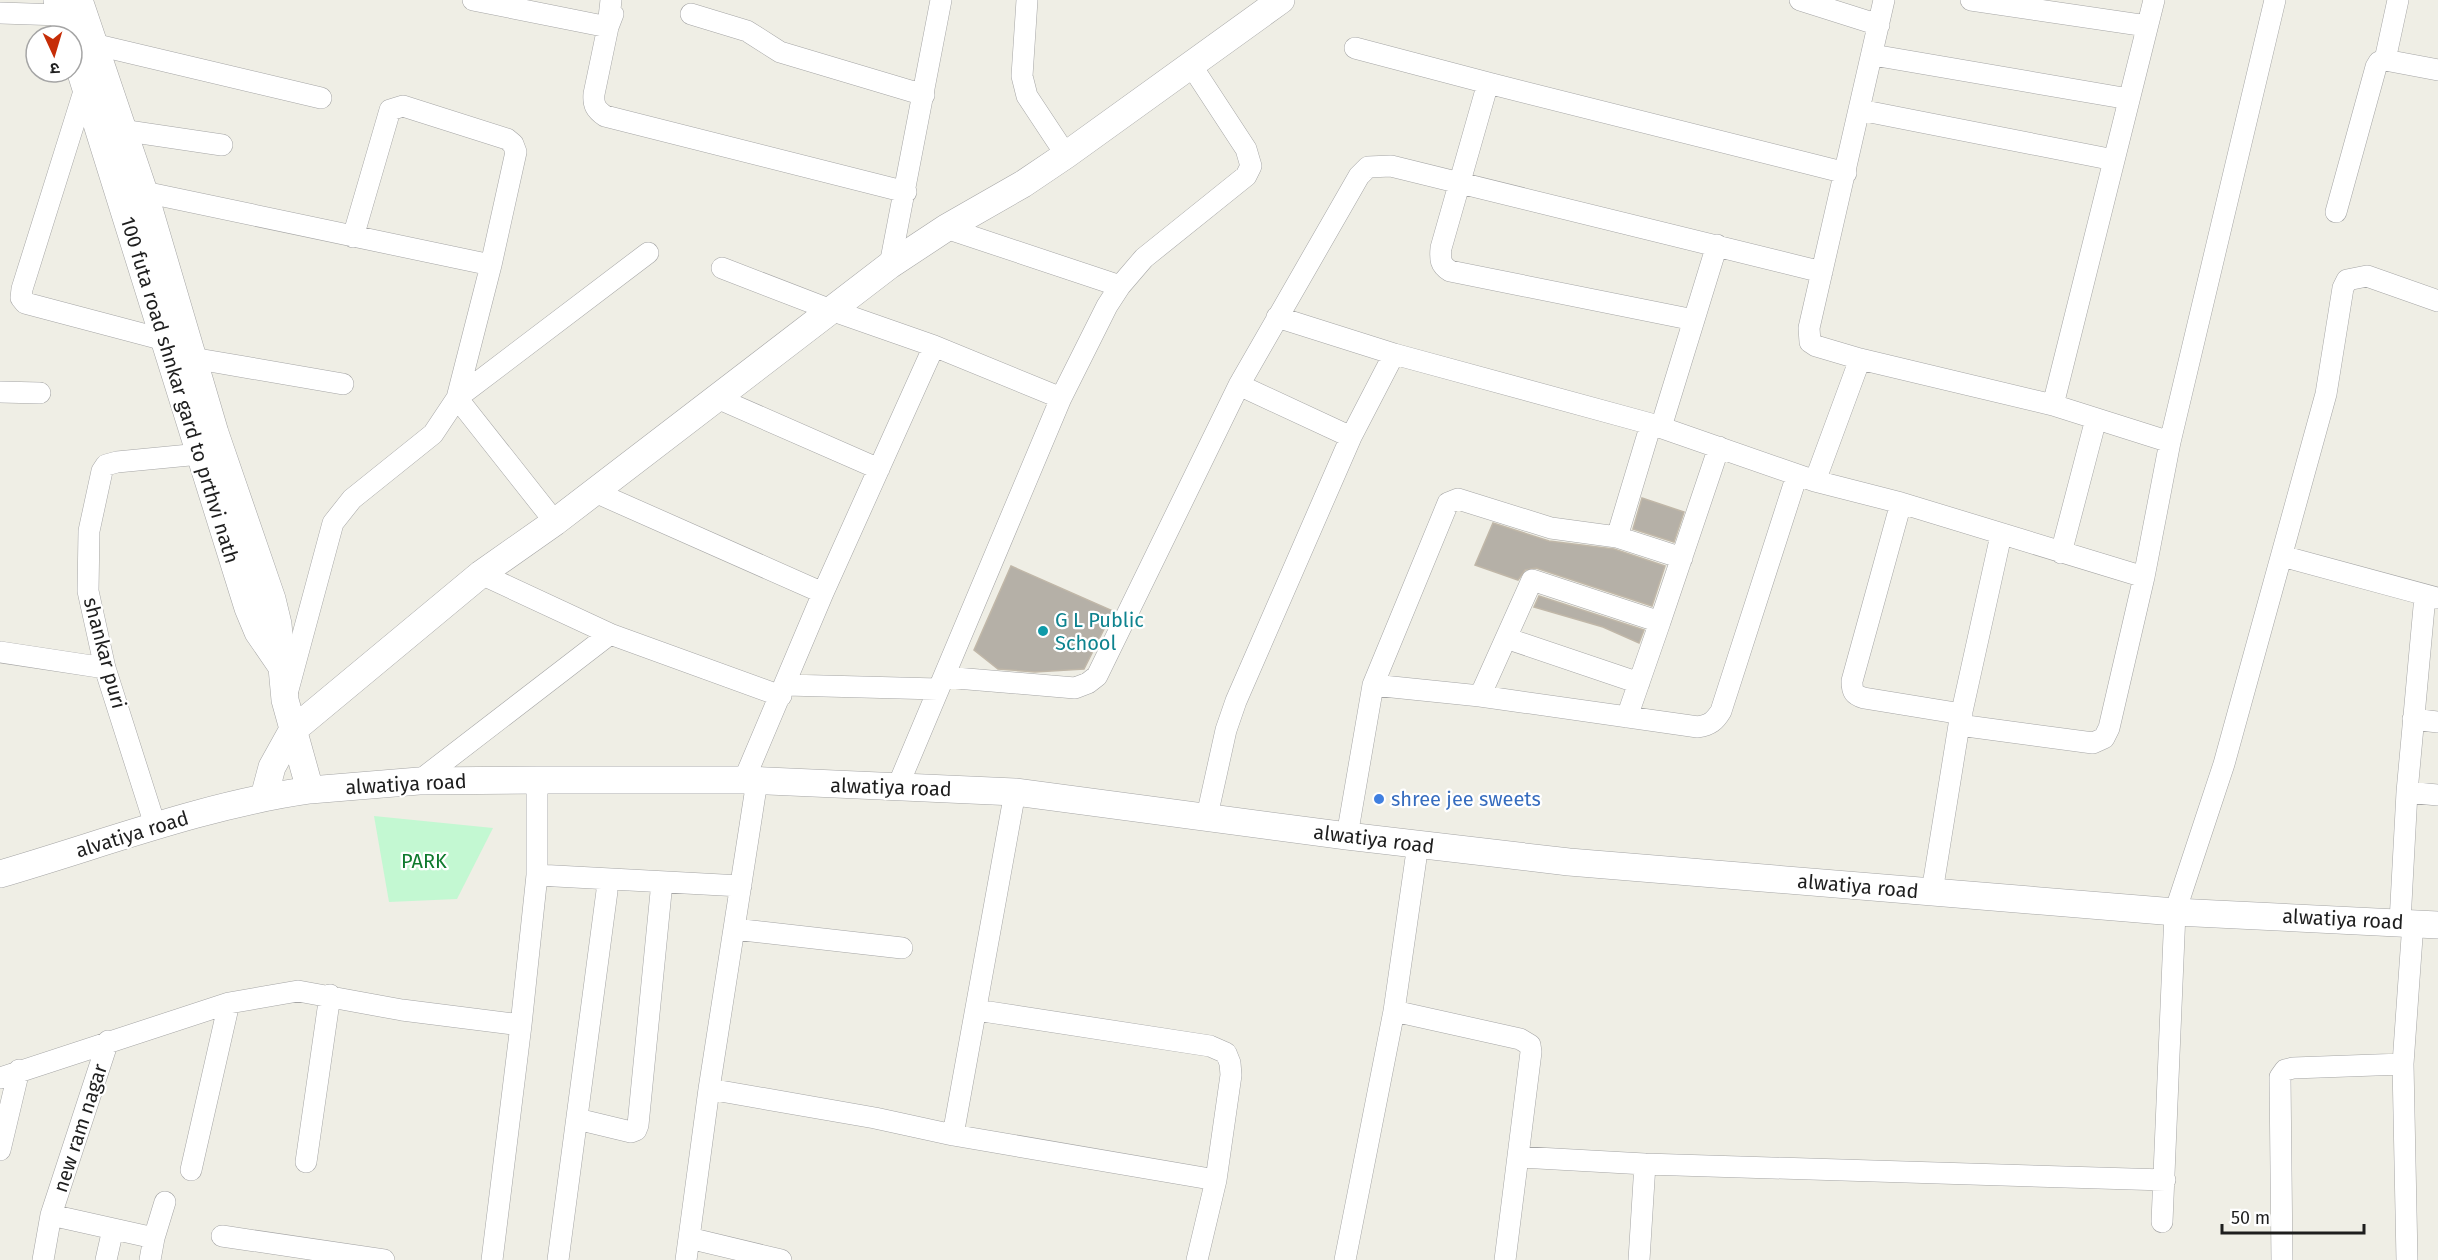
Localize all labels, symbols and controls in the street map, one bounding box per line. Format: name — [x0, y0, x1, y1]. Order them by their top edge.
north arrow — [24, 24, 84, 84]
text: उ — [49, 59, 60, 78]
street label: 100 futa road shnkar gard to prthvi nath — [116, 214, 244, 566]
street label: shankar puri — [79, 595, 131, 711]
place label: G L Public School — [1055, 608, 1144, 655]
marker: G L Public School — [1036, 624, 1050, 638]
street label: alwatiya road — [345, 769, 467, 799]
street label: alwatiya road — [830, 773, 952, 801]
place label: shree jee sweets — [1391, 787, 1541, 811]
marker: shree jee sweets — [1372, 792, 1386, 806]
street label: alvatiya road — [73, 805, 191, 863]
street label: alwatiya road — [1312, 820, 1436, 858]
park label: PARK — [401, 849, 447, 873]
street label: alwatiya road — [1796, 869, 1920, 903]
street label: alwatiya road — [2282, 904, 2404, 934]
street label: new ram nagar — [48, 1060, 112, 1195]
scale bar — [2222, 1197, 2364, 1235]
text: 50 m — [2231, 1207, 2270, 1229]

